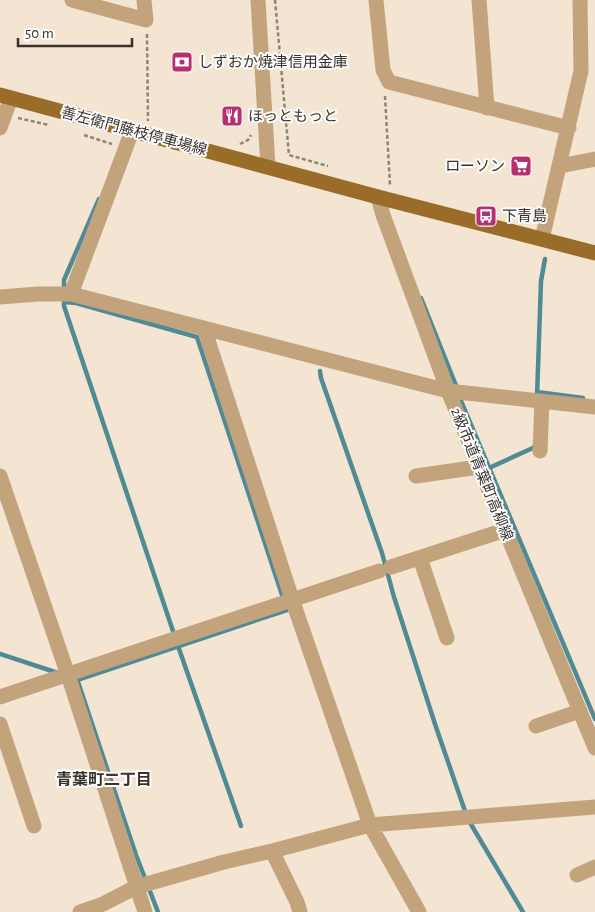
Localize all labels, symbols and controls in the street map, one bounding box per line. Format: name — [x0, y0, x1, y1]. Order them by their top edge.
scale bar — [18, 15, 131, 47]
text: 50 m — [25, 26, 54, 41]
bank icon: しずおか焼津信用金庫 — [170, 50, 194, 74]
place label: しずおか焼津信用金庫 — [198, 54, 348, 70]
street label: 善左衛門藤枝停車場線 — [59, 104, 209, 158]
restaurant icon: ほっともっと — [220, 104, 244, 128]
place label: ほっともっと — [248, 108, 338, 124]
supermarket icon: ローソン — [509, 154, 533, 178]
place label: ローソン — [445, 159, 505, 174]
bus stop icon: 下青島 — [474, 204, 498, 228]
place label: 下青島 — [502, 208, 547, 224]
street label: 2級市道青葉町高柳線 — [448, 405, 516, 543]
district label: 青葉町二丁目 — [56, 771, 152, 788]

